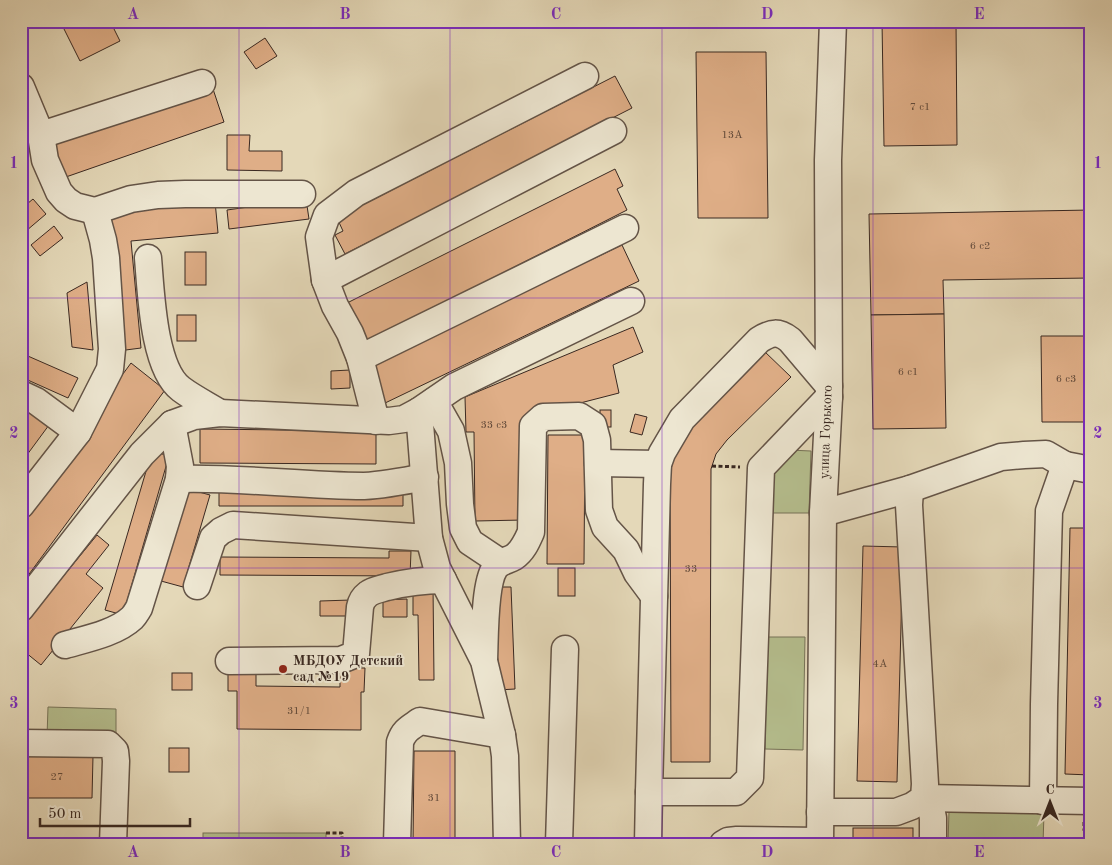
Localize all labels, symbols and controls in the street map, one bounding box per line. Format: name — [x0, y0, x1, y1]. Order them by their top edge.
text: A — [127, 7, 139, 23]
text: B — [339, 7, 351, 23]
text: C — [551, 7, 561, 23]
text: D — [761, 7, 773, 23]
text: E — [973, 7, 985, 23]
house number: 7 с1 — [910, 102, 930, 113]
house number: 13А — [721, 130, 743, 141]
text: 1 — [9, 156, 19, 172]
text: 1 — [1093, 156, 1103, 172]
house number: 6 с2 — [970, 241, 990, 252]
house number: 6 с1 — [898, 367, 918, 378]
house number: 6 с3 — [1056, 374, 1076, 385]
street label: улица Горького — [817, 385, 835, 479]
house number: 33 с3 — [480, 420, 508, 431]
text: 2 — [9, 426, 19, 442]
text: 2 — [1093, 426, 1103, 442]
house number: 33 — [685, 564, 697, 575]
place label: МБДОУ Детский сад №19 — [293, 654, 403, 684]
house number: 4А — [873, 659, 888, 670]
marker: МБДОУ Детский сад №19 — [277, 663, 289, 675]
text: 3 — [9, 696, 19, 712]
text: 3 — [1093, 696, 1103, 712]
house number: 31/1 — [287, 706, 311, 717]
house number: 27 — [51, 772, 63, 783]
north arrow — [1024, 778, 1074, 828]
text: С — [1045, 783, 1055, 797]
house number: 31 — [428, 793, 440, 804]
scale bar — [40, 795, 190, 827]
text: 50 m — [48, 807, 82, 822]
text: A — [127, 845, 139, 861]
text: B — [339, 845, 351, 861]
text: C — [551, 845, 561, 861]
text: D — [761, 845, 773, 861]
text: E — [973, 845, 985, 861]

